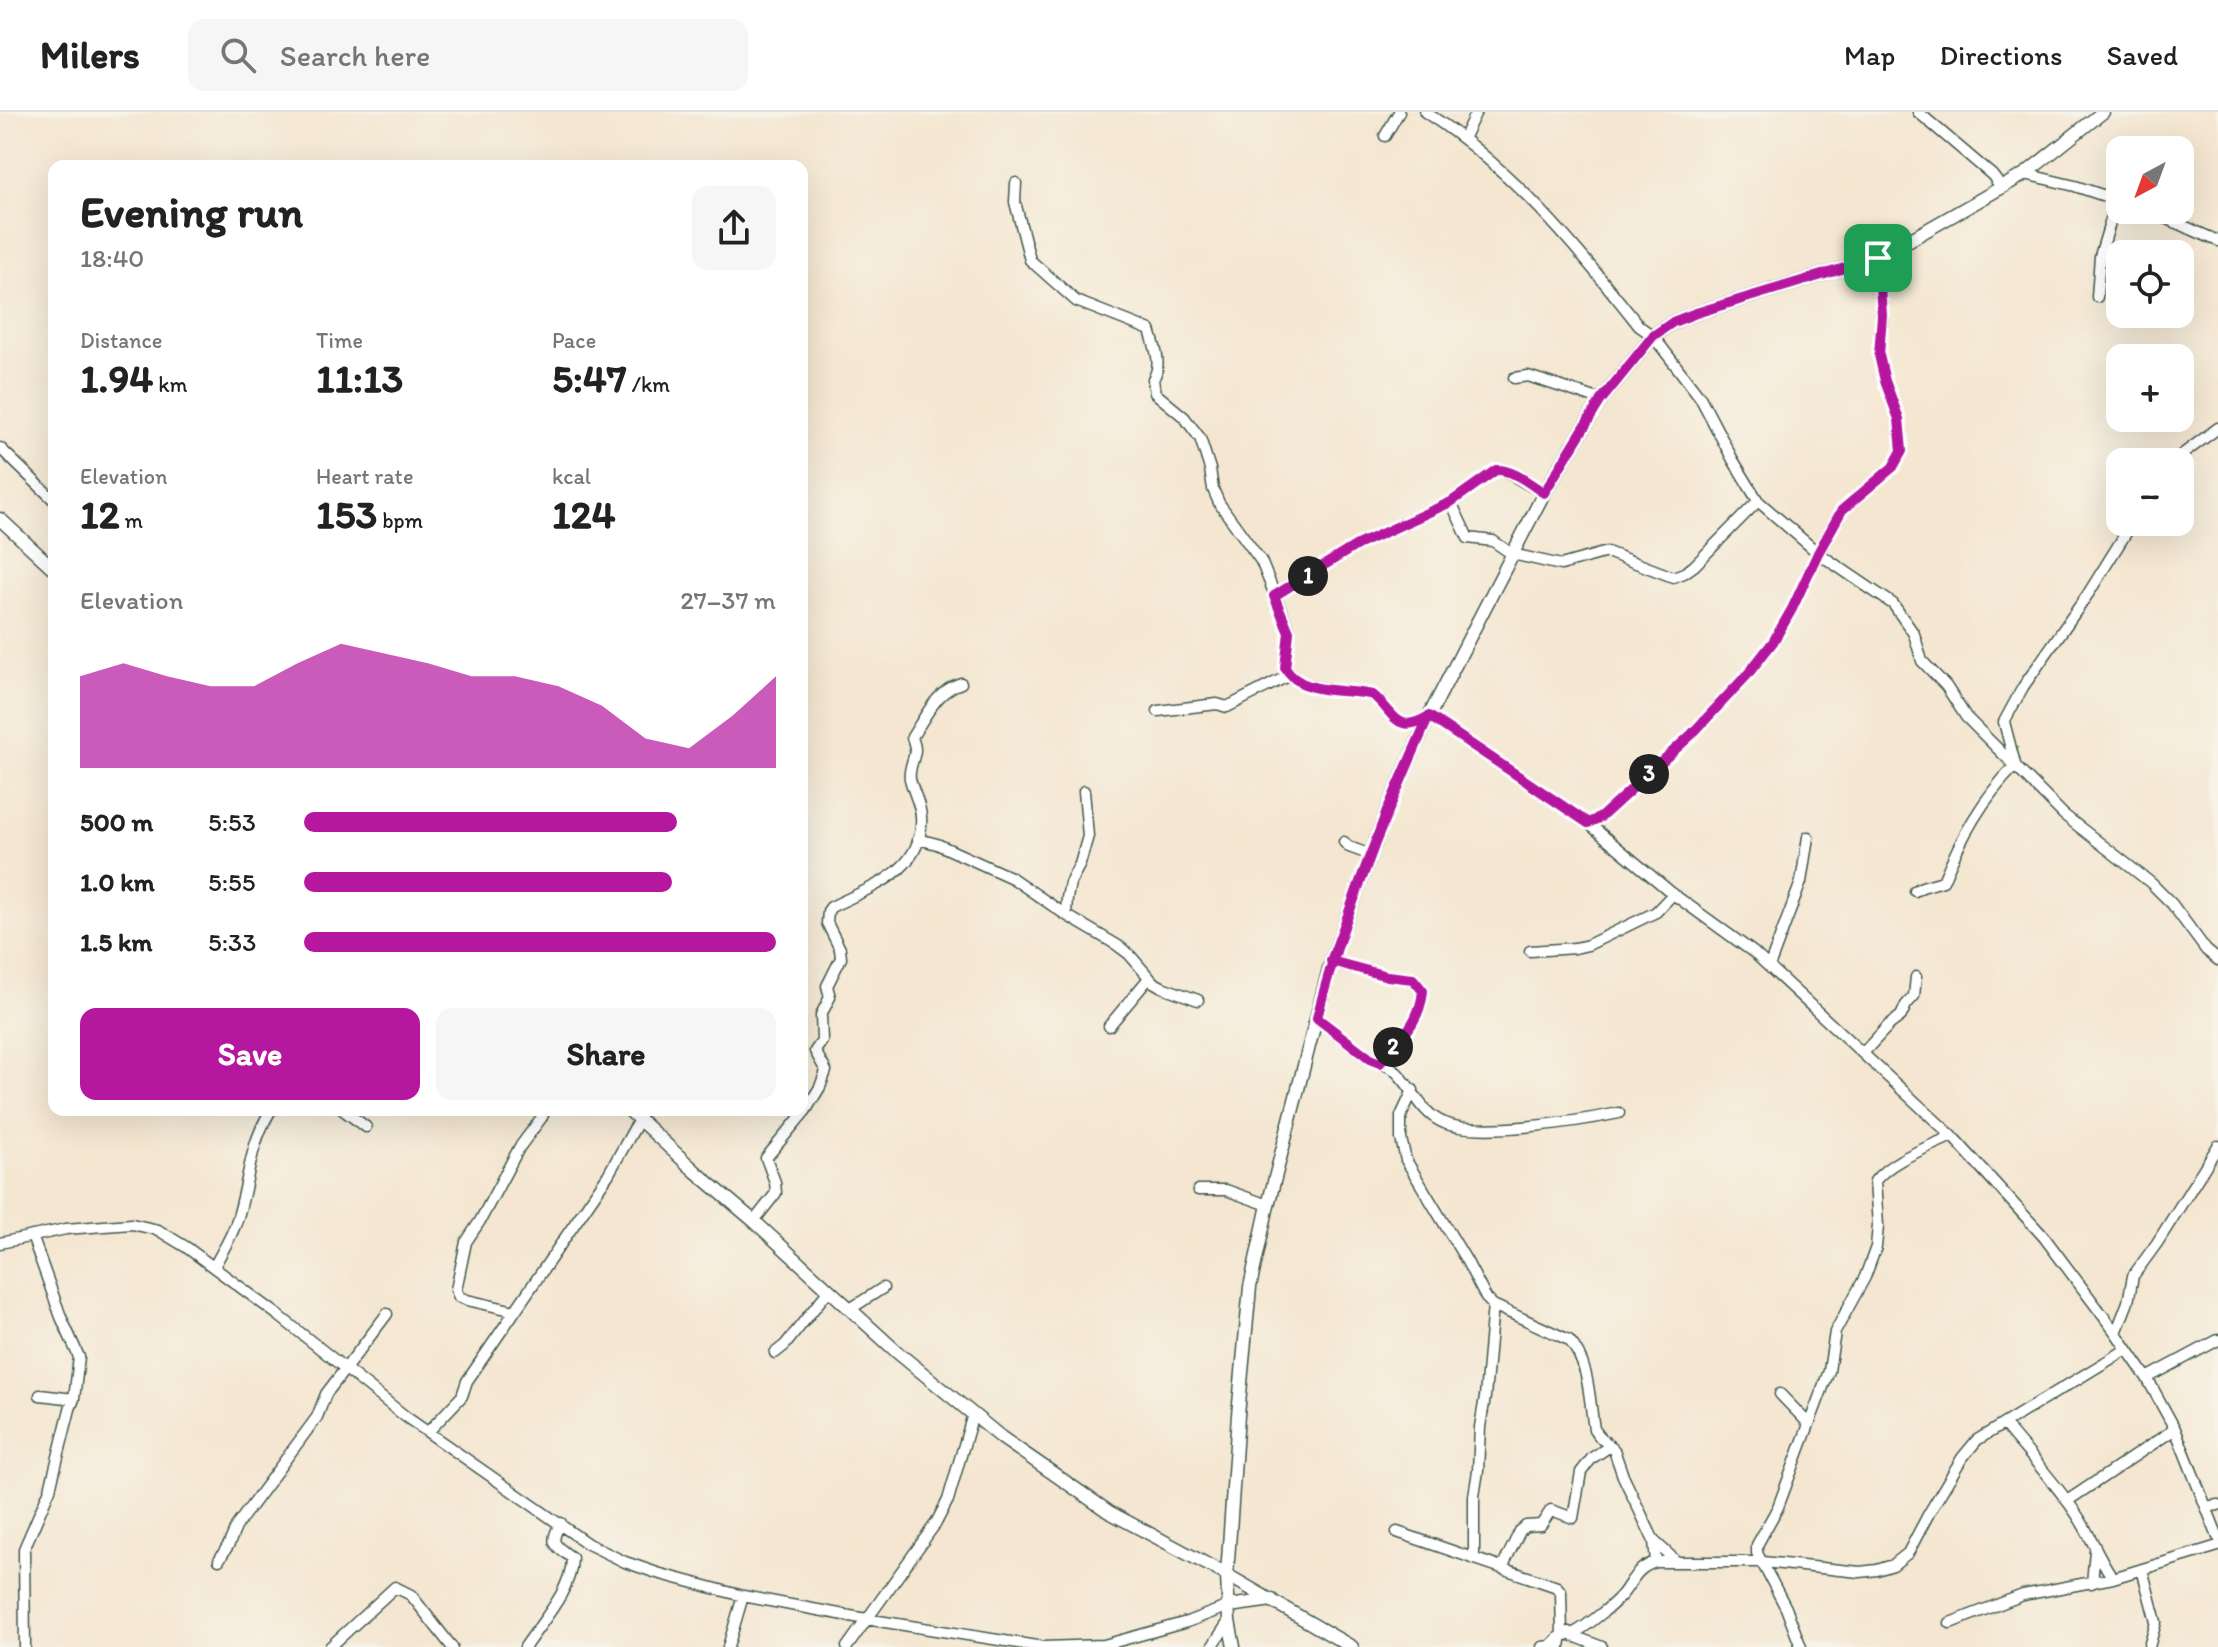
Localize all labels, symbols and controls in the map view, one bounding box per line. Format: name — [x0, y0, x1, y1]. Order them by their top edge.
search box — [188, 19, 748, 91]
text: Milers — [40, 32, 140, 78]
icon: search — [216, 33, 260, 77]
text: Search here — [280, 37, 430, 74]
text: Map — [1844, 38, 1895, 72]
text: Directions — [1939, 38, 2063, 72]
text: Saved — [2107, 38, 2178, 72]
north arrow — [2106, 136, 2194, 224]
map controls — [2106, 136, 2194, 536]
text: Evening run — [80, 185, 303, 238]
button: share — [692, 186, 776, 270]
pin — [1844, 224, 1912, 292]
icon: arrive — [1856, 236, 1900, 280]
button: locate — [2106, 240, 2194, 328]
text: 18:40 — [80, 242, 144, 274]
text: Distance — [80, 327, 162, 354]
text: Time — [316, 327, 363, 354]
text: Pace — [552, 327, 596, 354]
button: + — [2106, 344, 2194, 432]
text: 1.94 — [80, 354, 153, 402]
text: 11:13 — [316, 354, 403, 402]
text: 5:47 — [552, 354, 627, 402]
text: km — [153, 371, 187, 398]
text: /km — [627, 371, 670, 398]
button: − — [2106, 448, 2194, 536]
text: Elevation — [80, 463, 167, 490]
text: Heart rate — [316, 463, 413, 490]
text: kcal — [552, 463, 591, 490]
text: 12 — [80, 490, 120, 538]
text: 153 — [316, 490, 377, 538]
text: 124 — [552, 490, 616, 538]
text: m — [120, 507, 143, 534]
text: bpm — [377, 507, 423, 534]
pin: 1 — [1288, 556, 1328, 596]
text: 1 — [1303, 562, 1313, 589]
text: Elevation — [80, 584, 183, 616]
text: 27–37 m — [680, 584, 776, 616]
pin: 3 — [1629, 754, 1669, 794]
text: 3 — [1643, 760, 1655, 787]
text: 500 m — [80, 806, 153, 838]
text: 5:53 — [208, 806, 256, 838]
text: 1.0 km — [80, 866, 155, 898]
text: 5:55 — [208, 866, 255, 898]
text: 1.5 km — [80, 926, 152, 958]
text: 5:33 — [208, 926, 256, 958]
button: Save — [80, 1008, 420, 1100]
button: Share — [436, 1008, 776, 1100]
pin: 2 — [1373, 1027, 1413, 1067]
text: 2 — [1387, 1033, 1399, 1060]

